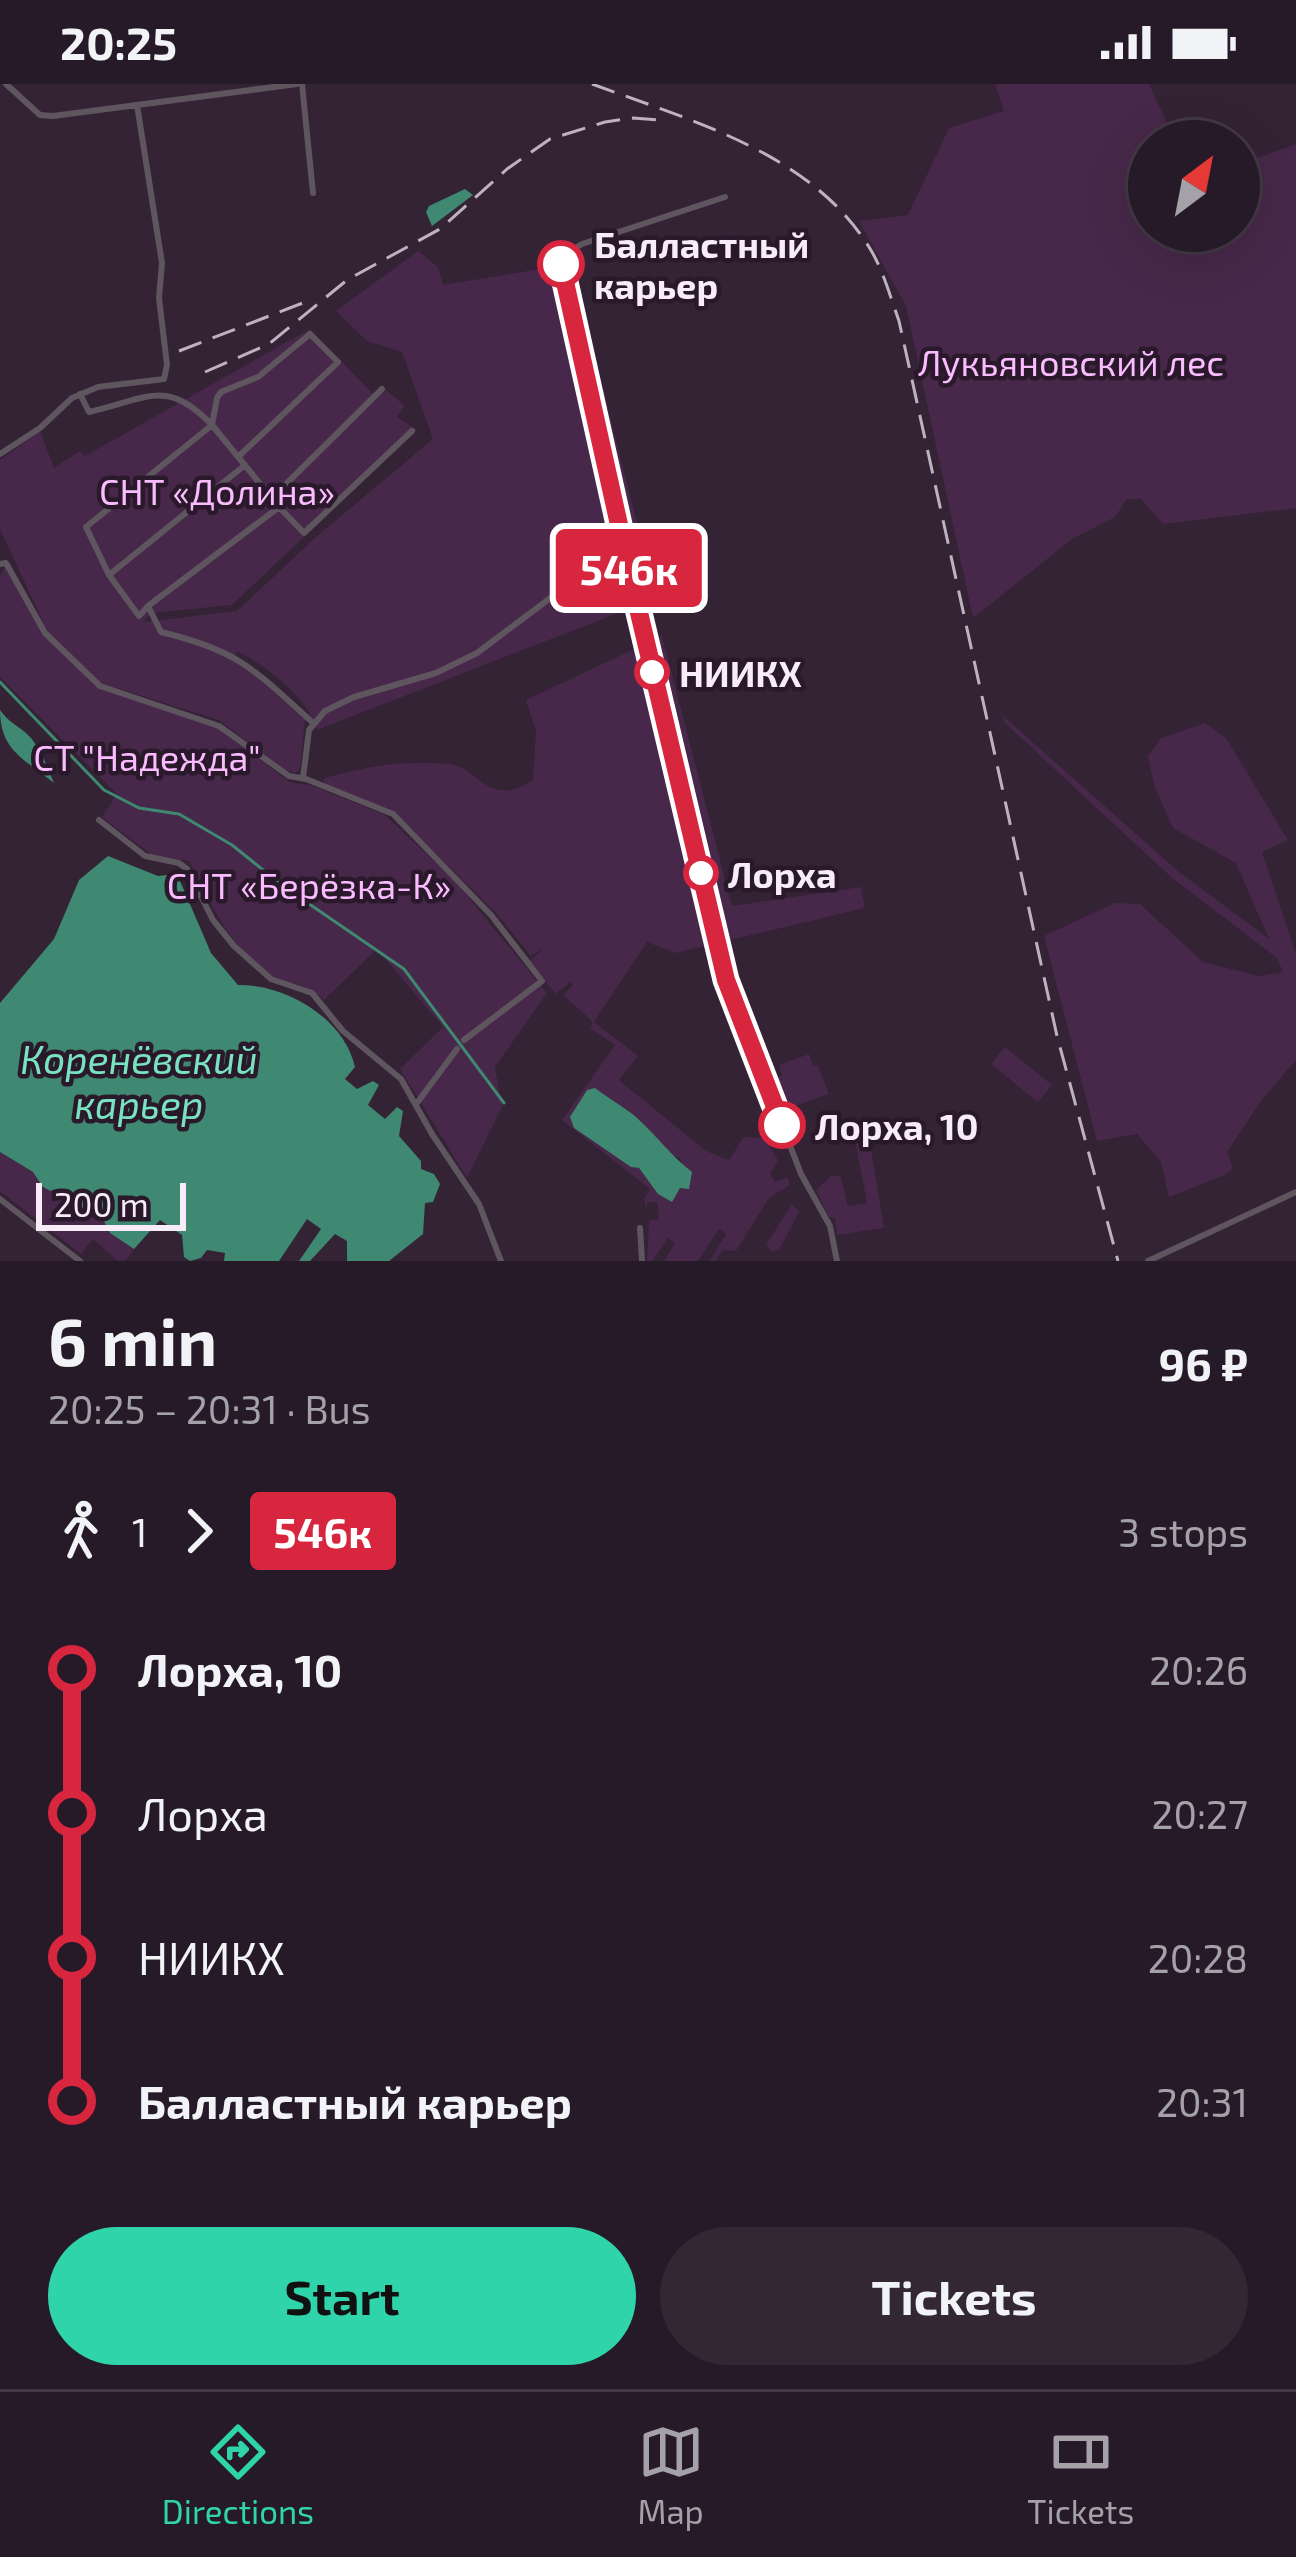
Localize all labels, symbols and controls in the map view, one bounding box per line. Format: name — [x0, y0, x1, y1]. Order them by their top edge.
text: 20:25 — [60, 15, 177, 69]
north arrow — [1128, 120, 1260, 252]
map controls — [1128, 120, 1260, 252]
place label: Балластный карьер — [594, 222, 809, 306]
marker: Балластный карьер — [539, 242, 583, 286]
park label: Лукьяновский лес — [918, 340, 1224, 384]
park label: СНТ «Долина» — [99, 469, 335, 512]
line badge: 546к — [545, 529, 713, 607]
text: 546к — [580, 543, 678, 593]
place label: НИИКХ — [679, 651, 802, 694]
marker: НИИКХ — [636, 656, 668, 688]
park label: СТ "Надежда" — [33, 735, 261, 778]
place label: Лорха — [728, 852, 837, 895]
marker: Лорха — [685, 857, 717, 889]
park label: СНТ «Берёзка-К» — [167, 863, 451, 906]
water label: Коренёвский карьер — [20, 1035, 258, 1127]
marker: Лорха, 10 — [760, 1103, 804, 1147]
place label: Лорха, 10 — [815, 1104, 978, 1147]
scale bar — [36, 1177, 186, 1230]
text: 200 m — [54, 1184, 149, 1224]
text: 6 min — [48, 1300, 217, 1379]
text: 96 ₽ — [1159, 1336, 1248, 1390]
text: 20:25 – 20:31 · Bus — [48, 1385, 371, 1432]
icon: walk — [48, 1498, 114, 1564]
icon: forward — [166, 1498, 232, 1564]
text: 546к — [274, 1506, 372, 1556]
text: 1 — [132, 1508, 148, 1555]
text: 3 stops — [1118, 1508, 1248, 1555]
text: Лорха, 10 — [138, 1642, 342, 1696]
text: 20:26 — [1149, 1646, 1248, 1693]
text: Лорха — [138, 1786, 268, 1840]
text: 20:27 — [1151, 1790, 1248, 1837]
text: НИИКХ — [138, 1930, 285, 1984]
text: 20:28 — [1148, 1934, 1248, 1981]
text: Балластный карьер — [138, 2074, 572, 2128]
text: 20:31 — [1156, 2078, 1248, 2125]
button: Start — [48, 2227, 636, 2365]
button: Tickets — [660, 2227, 1248, 2365]
tab: Directions — [162, 2419, 314, 2531]
tab: Map — [638, 2419, 704, 2531]
tab: Tickets — [1027, 2419, 1134, 2531]

